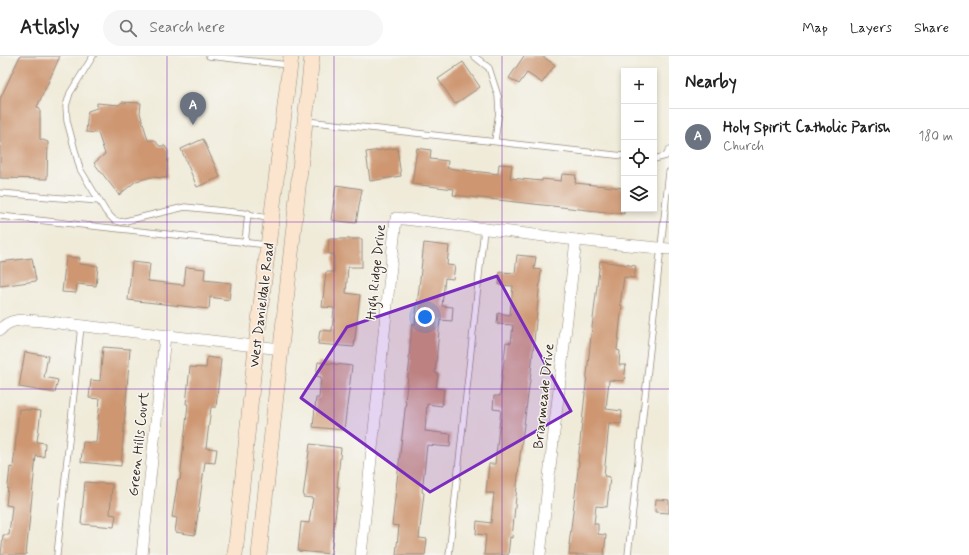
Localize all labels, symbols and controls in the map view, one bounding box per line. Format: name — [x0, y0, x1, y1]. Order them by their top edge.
search box — [103, 10, 383, 46]
text: Atlasly — [20, 15, 79, 40]
icon: search — [117, 17, 139, 39]
text: Search here — [149, 18, 225, 38]
text: Map — [802, 19, 828, 37]
text: Layers — [850, 19, 892, 37]
text: Share — [914, 19, 949, 37]
map controls — [621, 68, 657, 212]
button: + — [621, 68, 657, 104]
text: Nearby — [685, 71, 737, 93]
pin: A — [180, 92, 206, 125]
button: − — [621, 104, 657, 140]
text: Holy Spirit Catholic Parish — [723, 118, 891, 138]
text: A — [694, 128, 702, 145]
text: 180 m — [918, 128, 953, 145]
text: Church — [723, 138, 764, 155]
button: locate — [621, 140, 657, 176]
button: layers — [621, 176, 657, 212]
street label: High Ridge Drive — [362, 223, 392, 321]
street label: West Danieldale Road — [245, 242, 279, 369]
your location — [415, 307, 435, 327]
street label: Briarmeade Drive — [530, 342, 558, 450]
street label: Green Hills Court — [125, 390, 154, 497]

